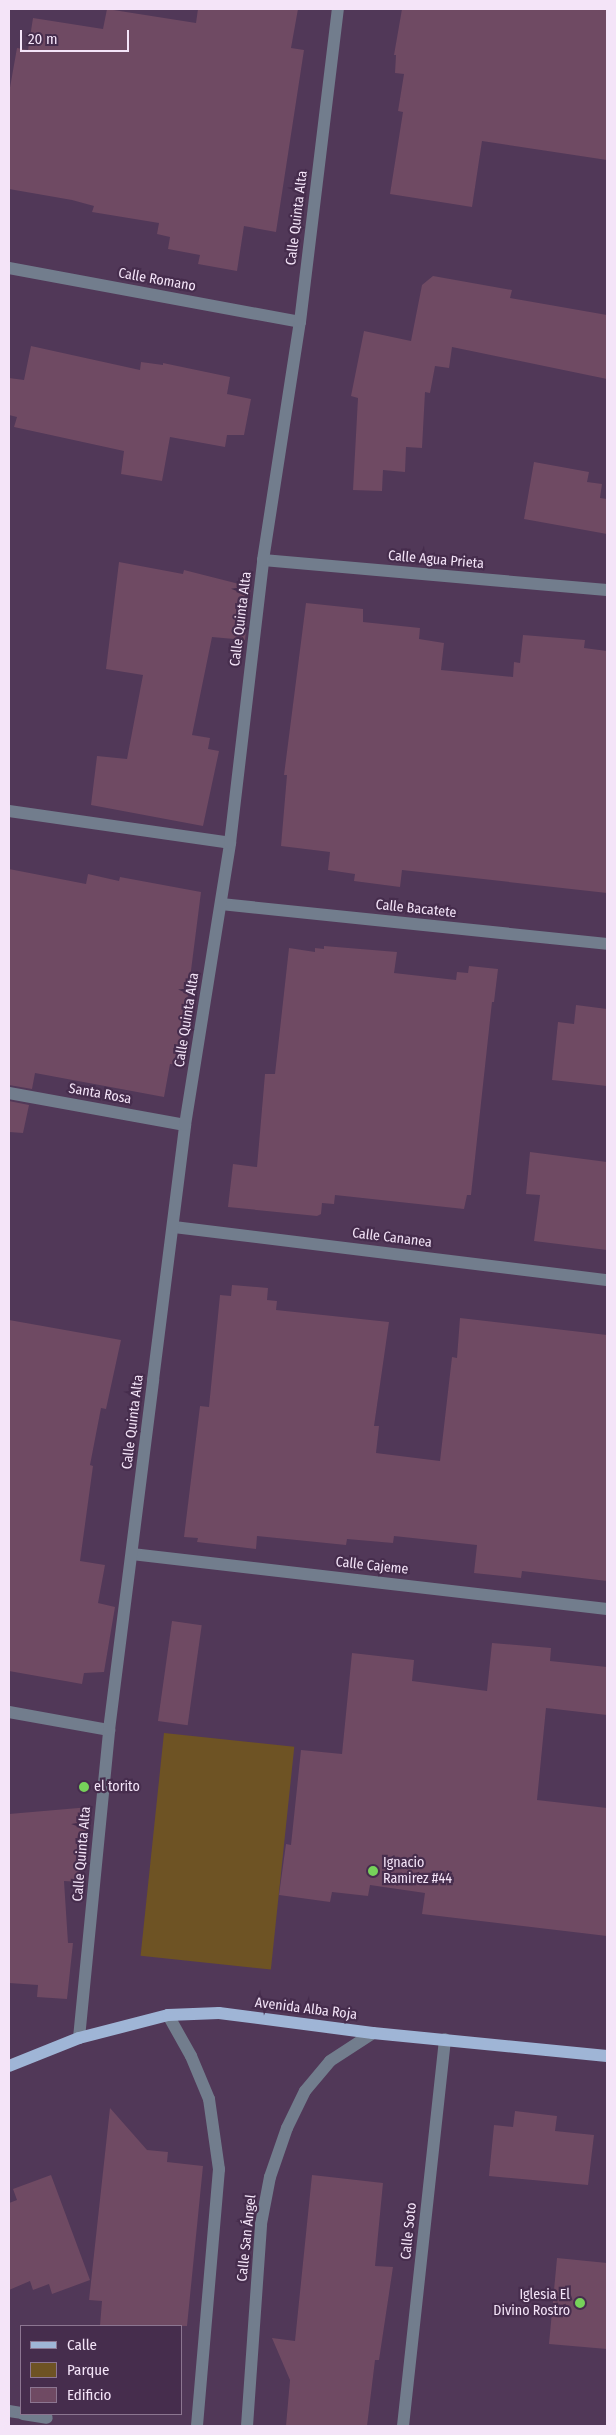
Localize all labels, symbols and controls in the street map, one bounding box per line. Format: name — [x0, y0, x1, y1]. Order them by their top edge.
scale bar — [22, 20, 131, 52]
text: 20 m — [28, 30, 58, 48]
street label: Calle Quinta Alta — [283, 170, 311, 266]
street label: Calle Romano — [117, 265, 197, 295]
street label: Calle Agua Prieta — [387, 547, 485, 573]
street label: Calle Quinta Alta — [227, 571, 255, 667]
street label: Calle Bacatete — [375, 896, 457, 922]
street label: Calle Quinta Alta — [171, 972, 203, 1068]
street label: Santa Rosa — [67, 1080, 133, 1108]
street label: Calle Cananea — [351, 1225, 433, 1251]
street label: Calle Quinta Alta — [119, 1374, 147, 1470]
street label: Calle Cajeme — [335, 1554, 409, 1578]
place label: el torito — [94, 1779, 140, 1795]
marker: el torito — [78, 1781, 90, 1793]
street label: Calle Quinta Alta — [69, 1806, 95, 1902]
place label: Ignacio Ramirez #44 — [383, 1855, 452, 1888]
marker: Ignacio Ramirez #44 — [367, 1865, 379, 1877]
street label: Avenida Alba Roja — [254, 1994, 358, 2024]
street label: Calle San Ángel — [234, 2194, 260, 2282]
street label: Calle Soto — [398, 2202, 420, 2260]
place label: Iglesia El Divino Rostro — [493, 2287, 570, 2320]
marker: Iglesia El Divino Rostro — [574, 2297, 586, 2309]
legend — [20, 2325, 182, 2415]
text: Calle — [67, 2336, 97, 2354]
text: Parque — [67, 2361, 110, 2379]
text: Edificio — [67, 2386, 112, 2404]

